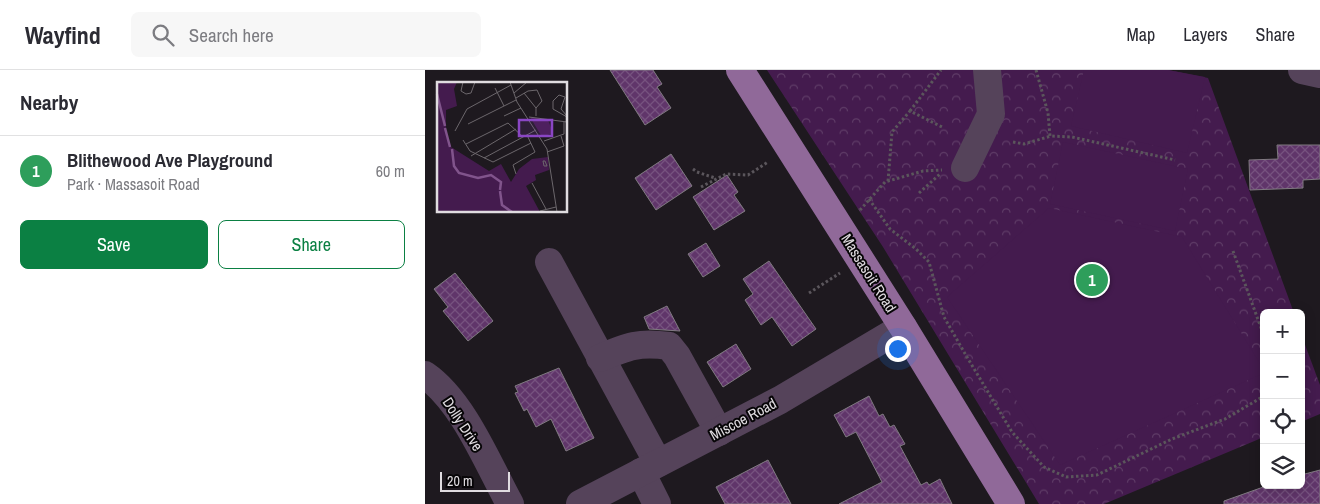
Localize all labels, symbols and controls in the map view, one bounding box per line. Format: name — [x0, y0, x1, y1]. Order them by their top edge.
search box — [131, 12, 481, 57]
text: Wayfind — [25, 19, 101, 51]
icon: search — [149, 21, 177, 49]
text: Search here — [189, 22, 274, 48]
text: Map — [1127, 22, 1155, 47]
text: Layers — [1183, 22, 1228, 47]
text: Share — [1256, 22, 1295, 47]
inset map — [437, 82, 567, 212]
text: Nearby — [20, 88, 78, 117]
text: Blithewood Ave Playground — [67, 147, 273, 173]
text: 1 — [32, 160, 40, 182]
text: 60 m — [376, 160, 405, 182]
text: Park · Massasoit Road — [67, 173, 200, 195]
button: Save — [20, 220, 208, 269]
button: Share — [218, 220, 405, 269]
street label: Massasoit Road — [837, 230, 901, 316]
pin: 1 — [1076, 261, 1108, 299]
map controls — [1260, 309, 1305, 489]
button: + — [1260, 309, 1305, 354]
your location — [885, 336, 911, 362]
button: − — [1260, 354, 1305, 399]
street label: Dolly Drive — [438, 393, 488, 455]
street label: Miscoe Road — [706, 393, 780, 445]
button: locate — [1260, 399, 1305, 444]
button: layers — [1260, 444, 1305, 489]
scale bar — [440, 469, 510, 492]
text: 20 m — [447, 472, 473, 490]

